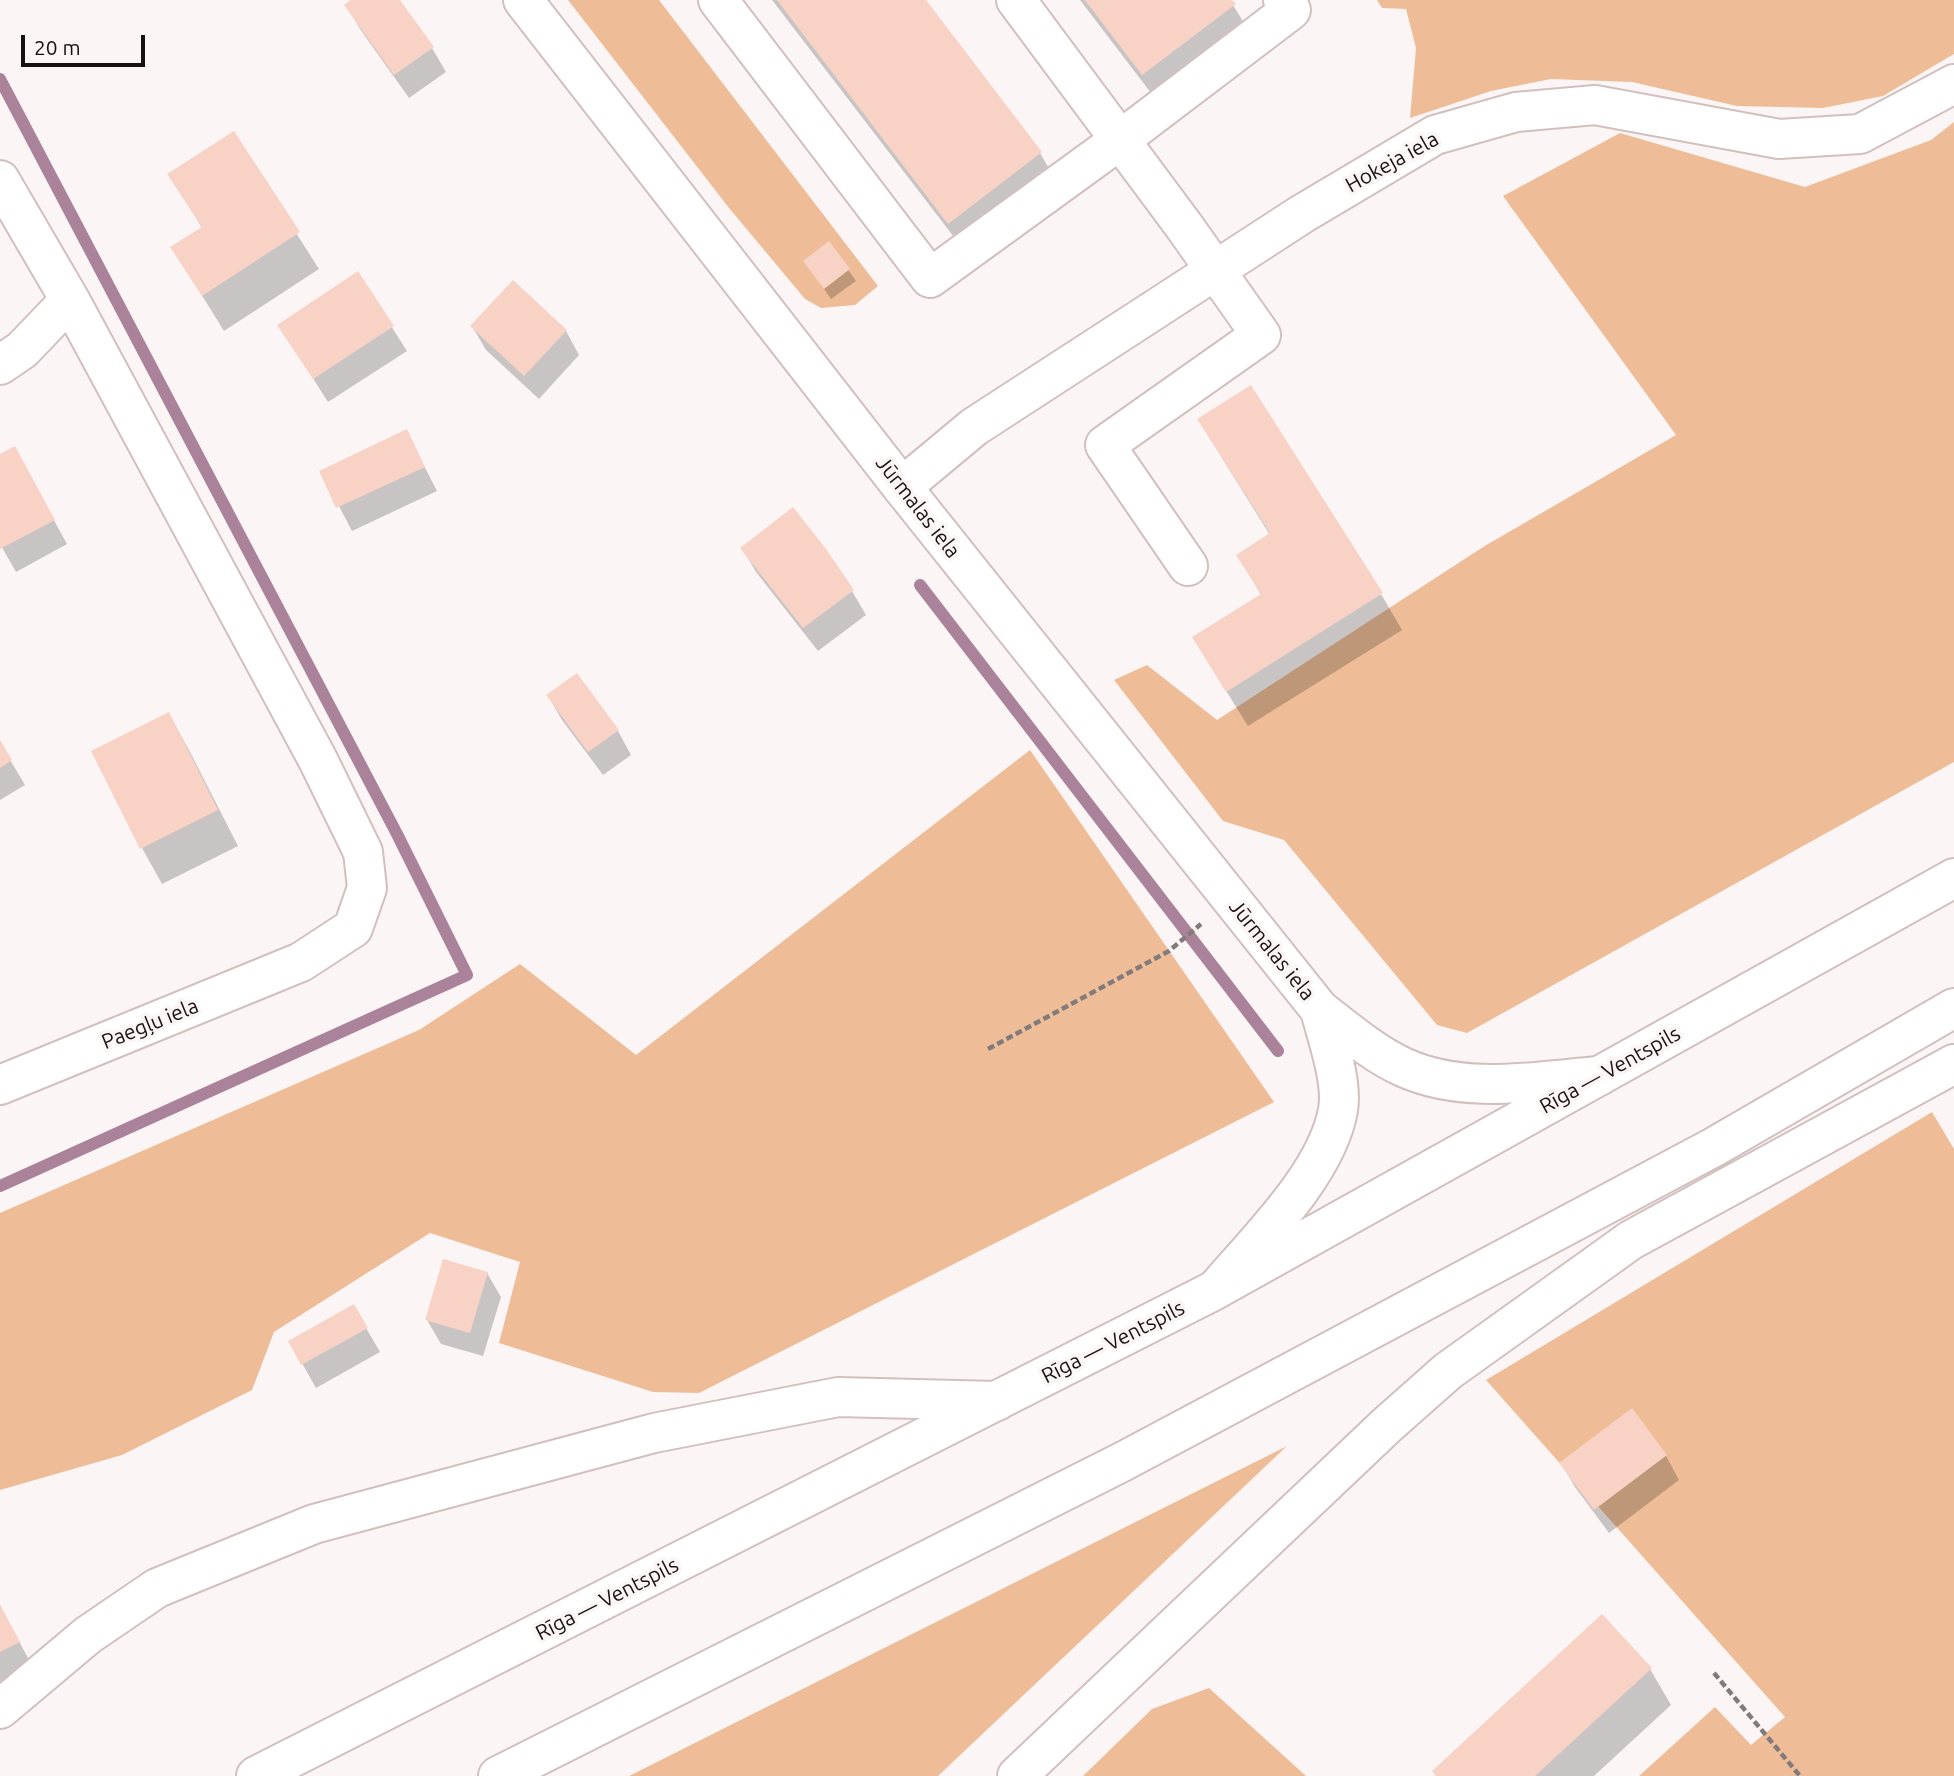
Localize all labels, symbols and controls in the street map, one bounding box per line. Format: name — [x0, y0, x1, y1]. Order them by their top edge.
scale bar — [24, 21, 149, 65]
text: 20 m — [34, 35, 81, 59]
street label: Hokeja iela — [1341, 126, 1443, 198]
street label: Jūrmalas iela — [870, 451, 966, 563]
street label: Jūrmalas iela — [1224, 894, 1320, 1006]
street label: Paegļu iela — [98, 993, 202, 1055]
street label: Rīga — Ventspils — [1535, 1021, 1685, 1119]
street label: Rīga — Ventspils — [1037, 1295, 1189, 1389]
street label: Rīga — Ventspils — [531, 1552, 683, 1646]

